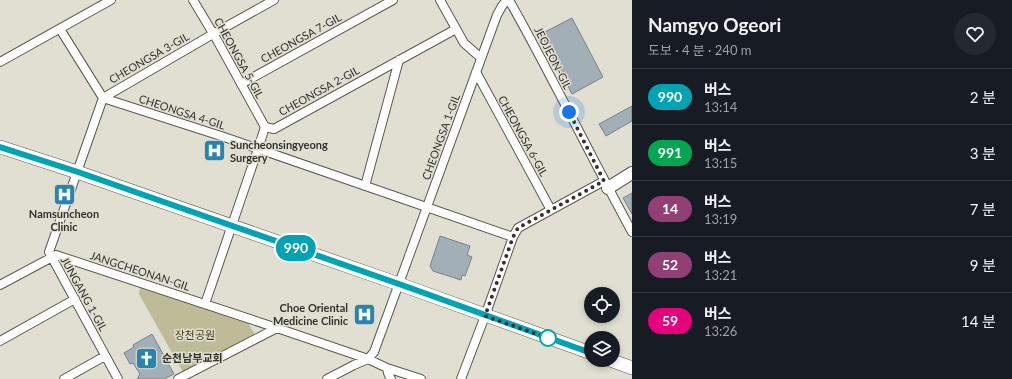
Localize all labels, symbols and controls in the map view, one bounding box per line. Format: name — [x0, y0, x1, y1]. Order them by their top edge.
street label: CHEONGSA 7-GIL — [258, 10, 344, 65]
text: Namgyo Ogeori — [648, 13, 781, 36]
button: heart — [954, 13, 996, 55]
street label: CHEONGSA 5-GIL — [212, 15, 267, 101]
street label: JEOJEON-GIL — [532, 24, 575, 91]
street label: CHEONGSA 3-GIL — [106, 29, 191, 86]
text: 도보 · 4 분 · 240 m — [648, 42, 751, 58]
street label: CHEONGSA 2-GIL — [276, 63, 362, 118]
text: 버스 — [704, 80, 732, 98]
text: 990 — [658, 88, 682, 105]
text: 2 분 — [970, 88, 996, 106]
street label: CHEONGSA 4-GIL — [137, 91, 227, 132]
street label: CHEONGSA 1-GIL — [419, 92, 462, 181]
street label: CHEONGSA 6-GIL — [496, 93, 551, 179]
text: 13:14 — [704, 99, 737, 115]
your location — [559, 102, 579, 122]
text: 버스 — [704, 136, 732, 154]
hospital icon: Suncheonsingyeong Surgery — [201, 138, 227, 164]
place label: Suncheonsingyeong Surgery — [230, 138, 328, 164]
text: 991 — [658, 144, 682, 161]
text: 3 분 — [970, 144, 996, 162]
text: 13:15 — [704, 155, 737, 171]
hospital icon: Namsuncheon Clinic — [51, 181, 77, 207]
text: 버스 — [704, 192, 732, 210]
text: 14 — [662, 200, 678, 217]
text: 7 분 — [970, 200, 996, 218]
place label: Namsuncheon Clinic — [29, 207, 99, 233]
text: 13:19 — [704, 211, 737, 227]
line badge: 990 — [273, 235, 319, 261]
text: 990 — [284, 239, 308, 256]
street label: JANGCHEONAN-GIL — [89, 248, 192, 293]
text: 버스 — [704, 248, 732, 266]
street label: JUNGANG 1-GIL — [59, 254, 110, 334]
text: 52 — [662, 256, 678, 273]
text: 9 분 — [970, 256, 996, 274]
text: 13:21 — [704, 267, 737, 283]
map controls — [584, 287, 620, 367]
button: locate — [584, 287, 620, 323]
place label: Choe Oriental Medicine Clinic — [273, 301, 349, 327]
hospital icon: Choe Oriental Medicine Clinic — [351, 301, 377, 327]
text: 버스 — [704, 304, 732, 322]
text: 59 — [662, 312, 678, 329]
text: 14 분 — [961, 312, 996, 330]
text: 13:26 — [704, 323, 737, 339]
park label: 장천공원 — [175, 328, 215, 341]
unlabelled marker — [539, 329, 557, 347]
button: layers — [584, 331, 620, 367]
church icon: 순천남부교회 — [133, 345, 159, 371]
place label: 순천남부교회 — [162, 351, 223, 364]

